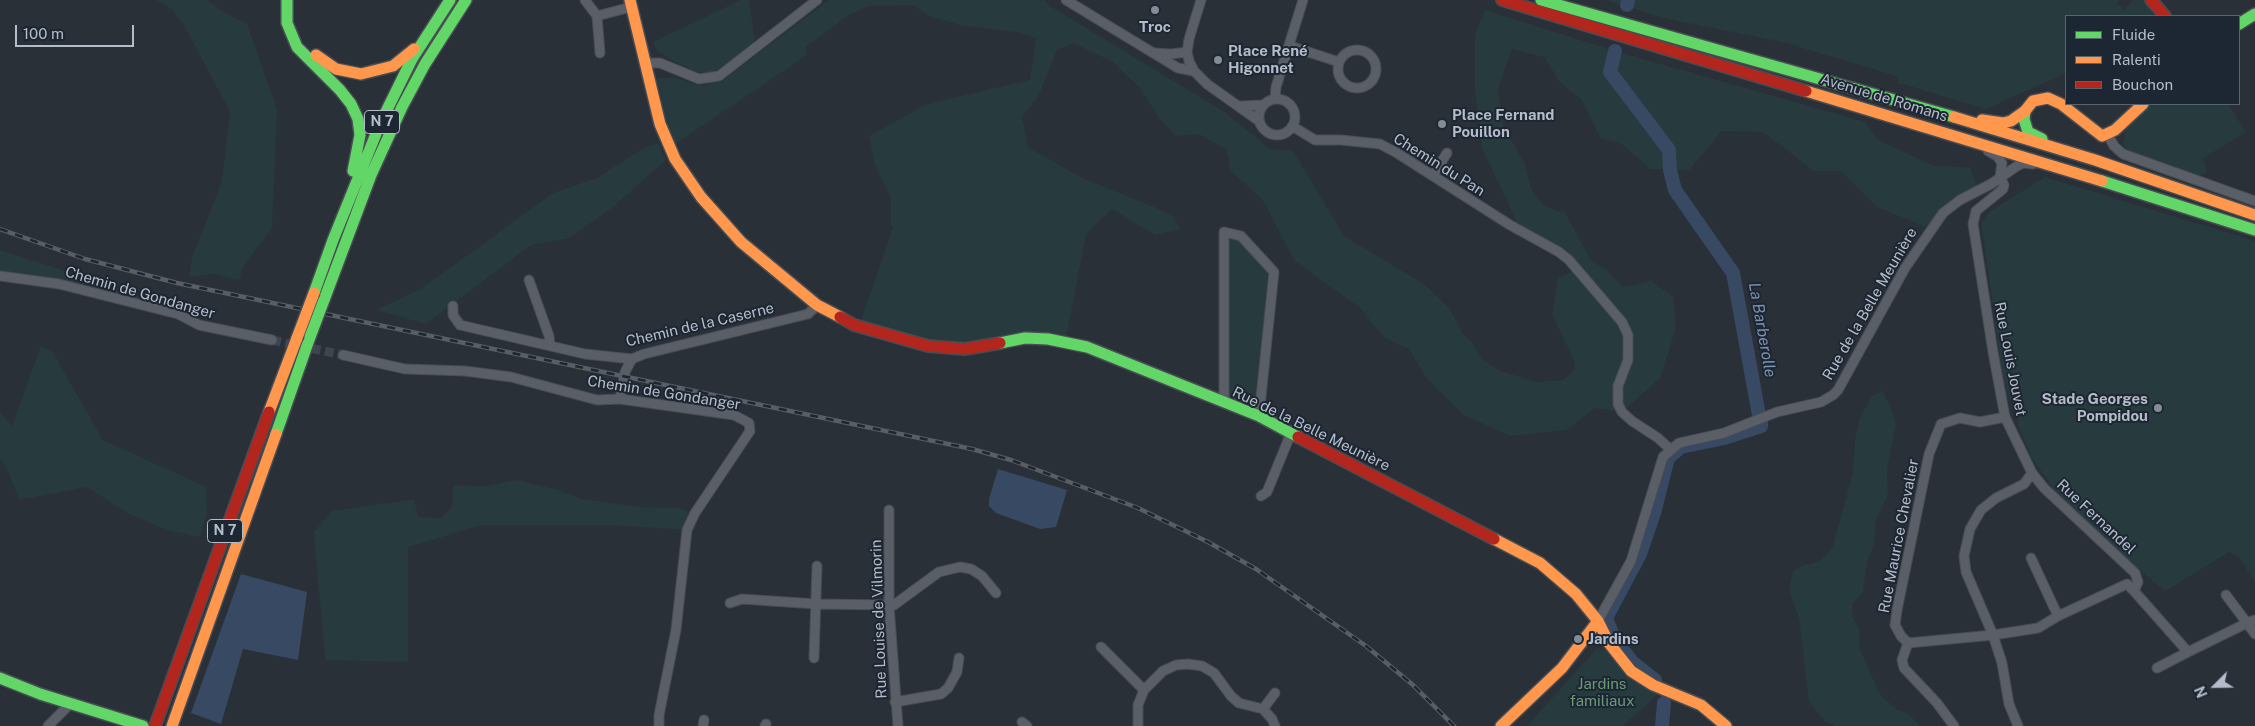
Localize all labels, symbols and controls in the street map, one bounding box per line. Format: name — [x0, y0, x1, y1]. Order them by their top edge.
marker: Troc — [1149, 4, 1161, 16]
scale bar — [18, 15, 136, 47]
legend — [2065, 15, 2240, 105]
place label: Troc — [1139, 18, 1171, 36]
text: 100 m — [23, 25, 64, 42]
text: Fluide — [2112, 26, 2155, 43]
place label: Place René Higonnet — [1228, 42, 1308, 77]
text: Ralenti — [2112, 51, 2161, 68]
marker: Place René Higonnet — [1212, 54, 1224, 66]
street label: Avenue de Romans — [1818, 70, 1950, 126]
text: Bouchon — [2112, 76, 2173, 93]
place label: Place Fernand Pouillon — [1452, 106, 1554, 141]
road number: N 7 — [364, 110, 400, 134]
marker: Place Fernand Pouillon — [1436, 118, 1448, 130]
street label: Chemin du Pan — [1390, 130, 1488, 200]
street label: Rue de la Belle Meunière — [1819, 225, 1921, 383]
street label: Chemin de Gondanger — [63, 263, 217, 323]
water label: La Barberolle — [1744, 281, 1780, 379]
street label: Chemin de la Caserne — [624, 299, 776, 351]
street label: Rue Louis Jouvet — [1990, 300, 2030, 418]
street label: Chemin de Gondanger — [586, 372, 742, 414]
street label: Rue de la Belle Meunière — [1229, 383, 1393, 475]
place label: Stade Georges Pompidou — [2041, 390, 2148, 425]
marker: Stade Georges Pompidou — [2152, 402, 2164, 414]
street label: Rue Maurice Chevalier — [1875, 457, 1923, 615]
street label: Rue Fernandel — [2053, 476, 2139, 558]
road number: N 7 — [208, 520, 242, 542]
street label: Rue Louise de Vilmorin — [867, 539, 891, 699]
place label: Jardins — [1588, 630, 1639, 648]
marker: Jardins — [1572, 633, 1584, 645]
north arrow — [2190, 661, 2240, 711]
park label: Jardins familiaux — [1570, 675, 1634, 710]
text: N — [2192, 684, 2211, 700]

